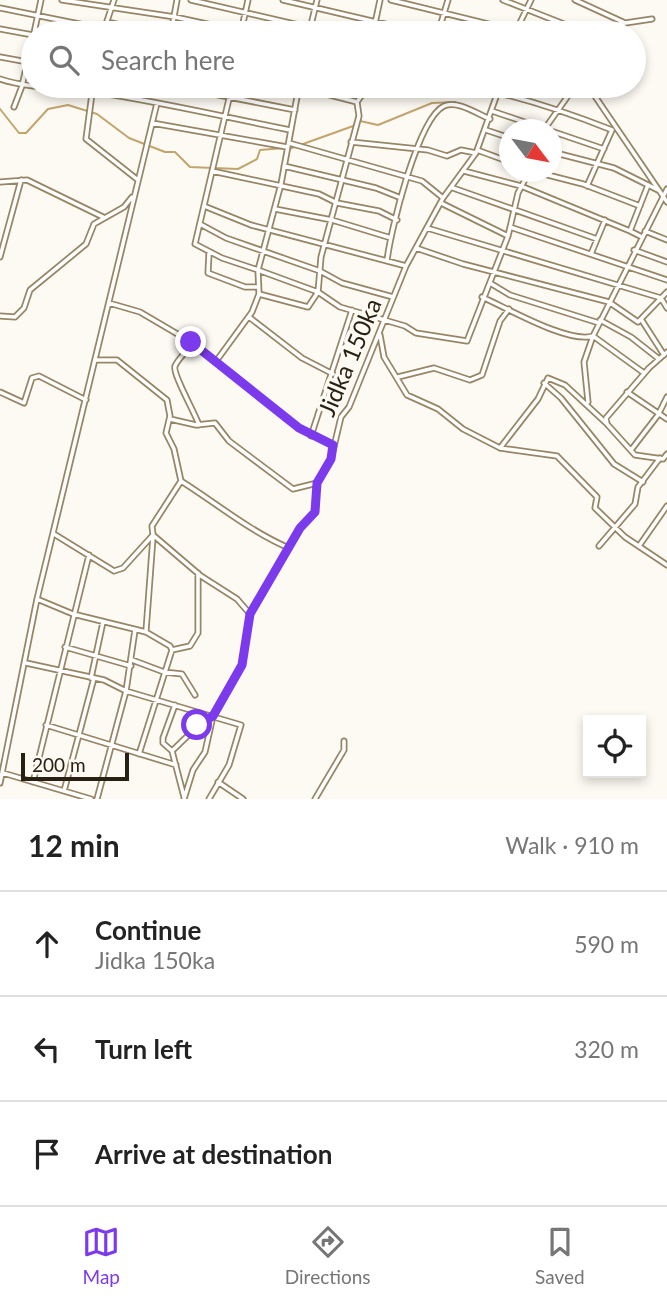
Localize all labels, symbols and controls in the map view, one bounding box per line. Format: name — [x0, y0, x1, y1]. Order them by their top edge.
search box — [21, 21, 646, 98]
icon: search — [45, 41, 83, 79]
text: Search here — [101, 44, 235, 76]
north arrow — [499, 119, 562, 182]
street label: Jidka 150ka — [311, 294, 387, 420]
route end — [175, 326, 206, 357]
route start — [181, 709, 212, 740]
map controls — [583, 715, 646, 778]
button: locate — [583, 715, 646, 778]
scale bar — [21, 750, 130, 782]
text: 200 m — [32, 753, 86, 776]
text: 12 min — [28, 827, 120, 863]
text: Walk · 910 m — [505, 831, 639, 859]
text: Continue — [95, 914, 201, 946]
icon: ahead — [28, 925, 66, 963]
text: 590 m — [574, 930, 639, 958]
text: Jidka 150ka — [95, 946, 215, 974]
icon: left — [28, 1030, 66, 1068]
text: Turn left — [95, 1033, 192, 1065]
text: 320 m — [574, 1035, 639, 1063]
icon: arrive — [28, 1135, 66, 1173]
text: Arrive at destination — [95, 1138, 332, 1170]
tab: Map — [82, 1223, 120, 1288]
tab: Directions — [285, 1223, 371, 1288]
tab: Saved — [535, 1223, 585, 1288]

